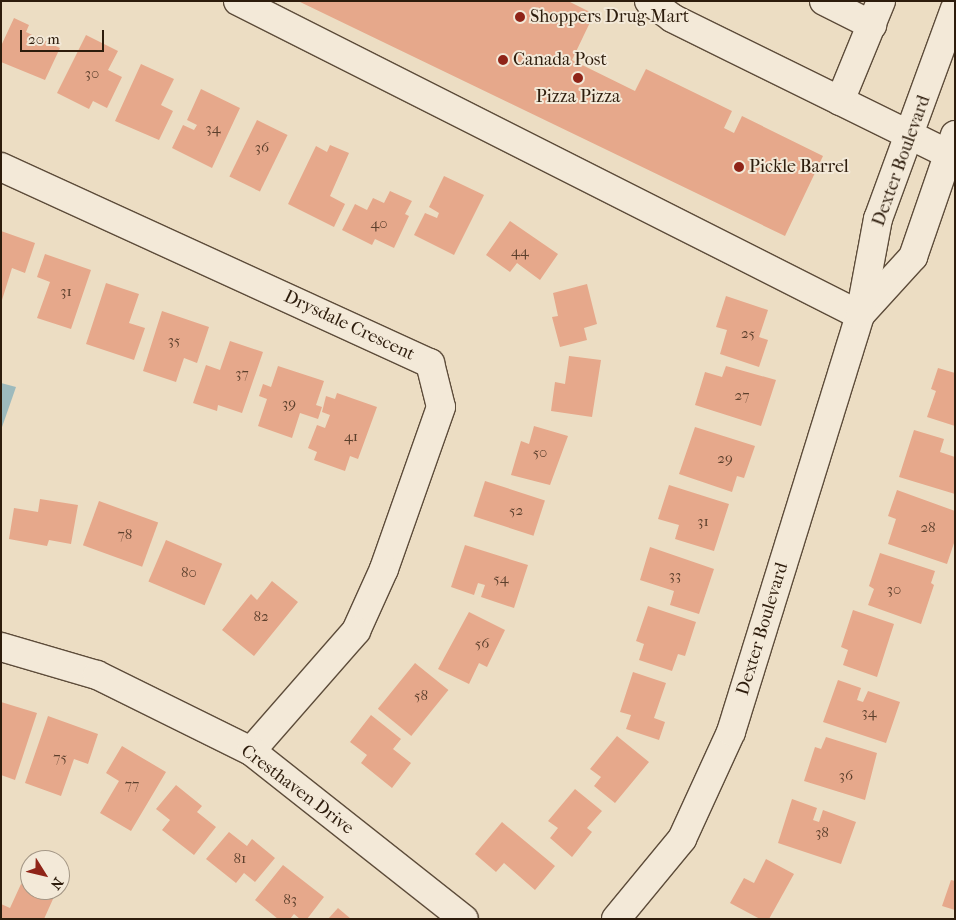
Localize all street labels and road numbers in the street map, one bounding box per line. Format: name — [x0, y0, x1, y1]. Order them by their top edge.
street label: Dexter Boulevard — [868, 93, 936, 229]
street label: Drysdale Crescent — [280, 286, 418, 366]
street label: Dexter Boulevard — [733, 560, 793, 698]
street label: Cresthaven Drive — [236, 741, 358, 839]

